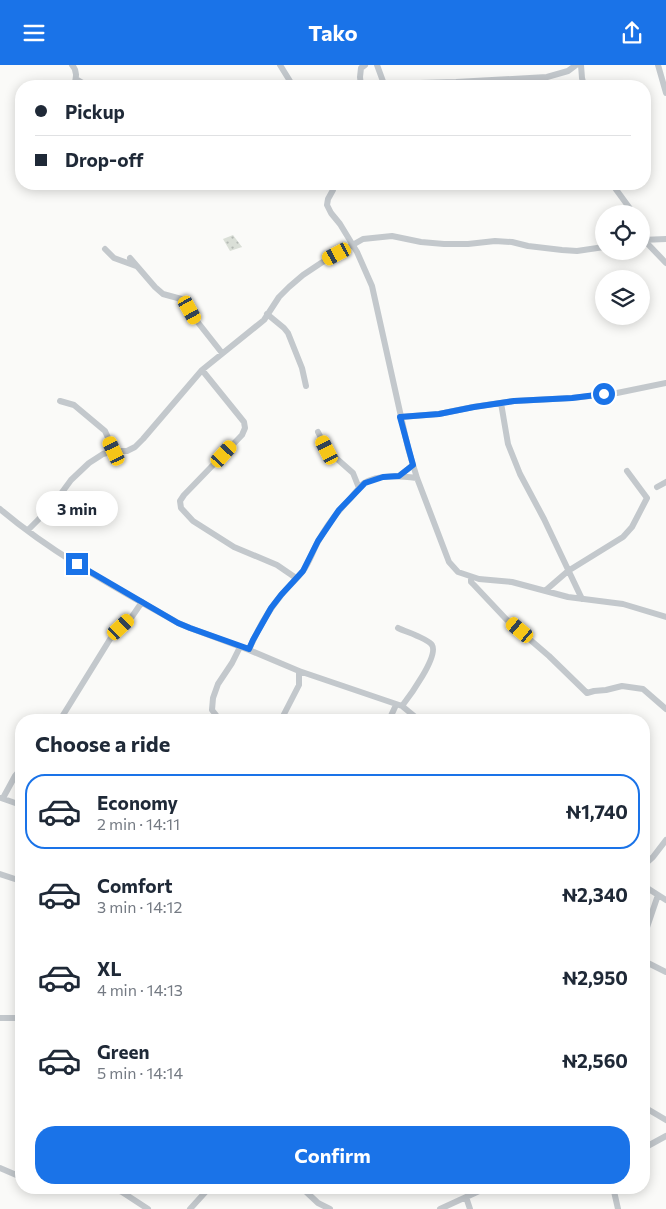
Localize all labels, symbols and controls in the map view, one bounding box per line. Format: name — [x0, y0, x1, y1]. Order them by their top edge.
icon: menu — [20, 19, 48, 47]
text: Tako — [308, 19, 358, 46]
icon: share — [618, 19, 646, 47]
text: Pickup — [65, 100, 125, 123]
text: Drop-off — [65, 148, 144, 171]
map controls — [595, 205, 650, 325]
button: locate — [595, 205, 650, 260]
car — [320, 240, 353, 268]
button: layers — [595, 270, 650, 325]
car — [176, 293, 203, 327]
route start — [593, 383, 615, 405]
car — [313, 433, 340, 467]
car — [100, 434, 127, 468]
car — [208, 438, 239, 470]
callout: 3 min — [36, 491, 118, 527]
text: 3 min — [57, 499, 97, 518]
route end — [66, 553, 88, 575]
car — [104, 611, 137, 643]
car — [503, 615, 536, 645]
text: Choose a ride — [35, 730, 170, 757]
icon: car — [37, 789, 82, 834]
text: Economy — [97, 791, 178, 814]
text: ₦1,740 — [566, 800, 628, 823]
text: 2 min · 14:11 — [97, 814, 180, 833]
icon: car — [37, 872, 82, 917]
text: Comfort — [97, 874, 173, 897]
text: ₦2,340 — [562, 883, 628, 906]
text: 3 min · 14:12 — [97, 897, 182, 916]
icon: car — [37, 955, 82, 1000]
text: XL — [97, 957, 122, 980]
text: ₦2,950 — [562, 966, 628, 989]
text: 4 min · 14:13 — [97, 980, 183, 999]
icon: car — [37, 1038, 82, 1083]
text: Green — [97, 1040, 149, 1063]
text: ₦2,560 — [562, 1049, 628, 1072]
text: 5 min · 14:14 — [97, 1063, 183, 1082]
button: Confirm — [35, 1126, 630, 1184]

